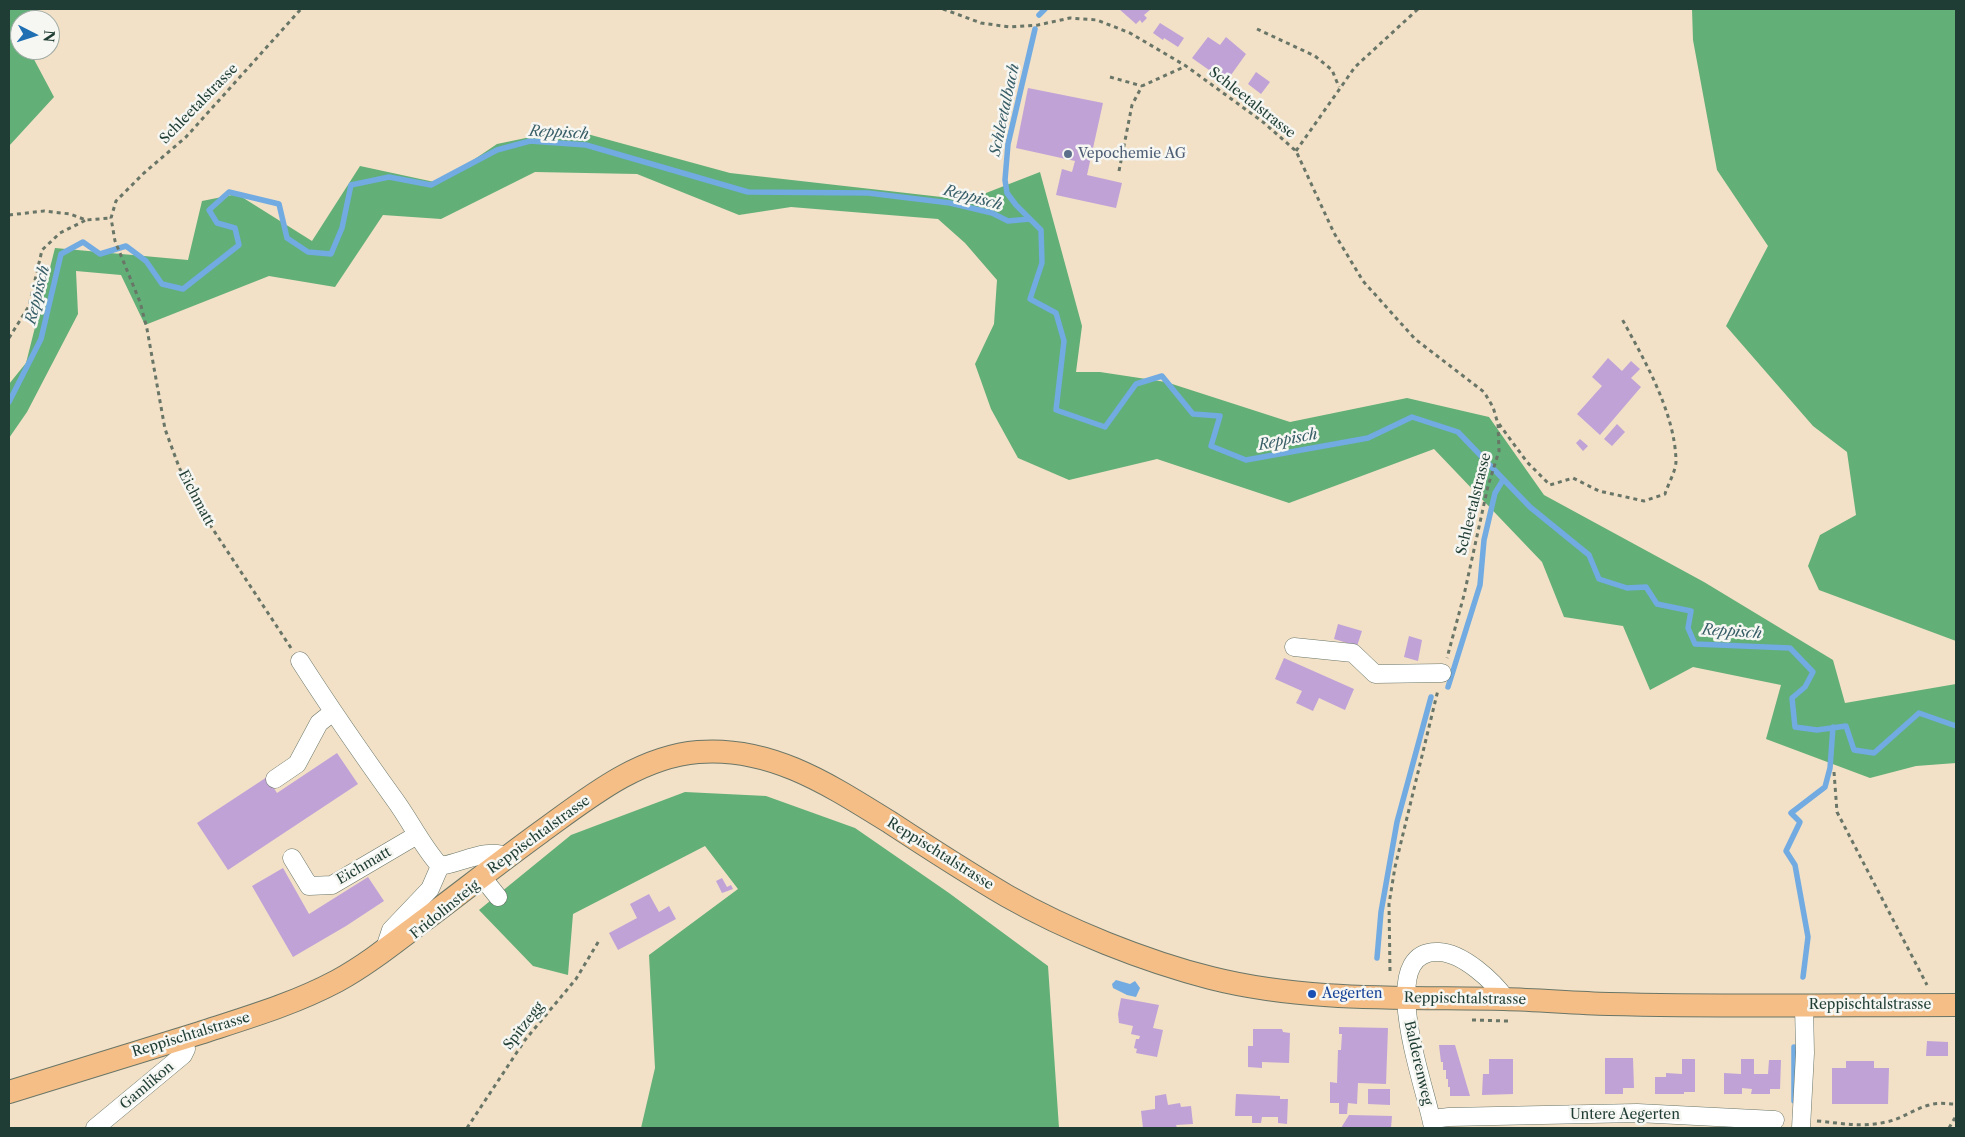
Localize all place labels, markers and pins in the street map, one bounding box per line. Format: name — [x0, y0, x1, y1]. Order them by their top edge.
place label: Vepochemie AG — [1078, 146, 1186, 162]
marker: Vepochemie AG — [1062, 148, 1074, 160]
place label: Aegerten — [1322, 986, 1383, 1002]
marker: Aegerten — [1306, 988, 1318, 1000]

